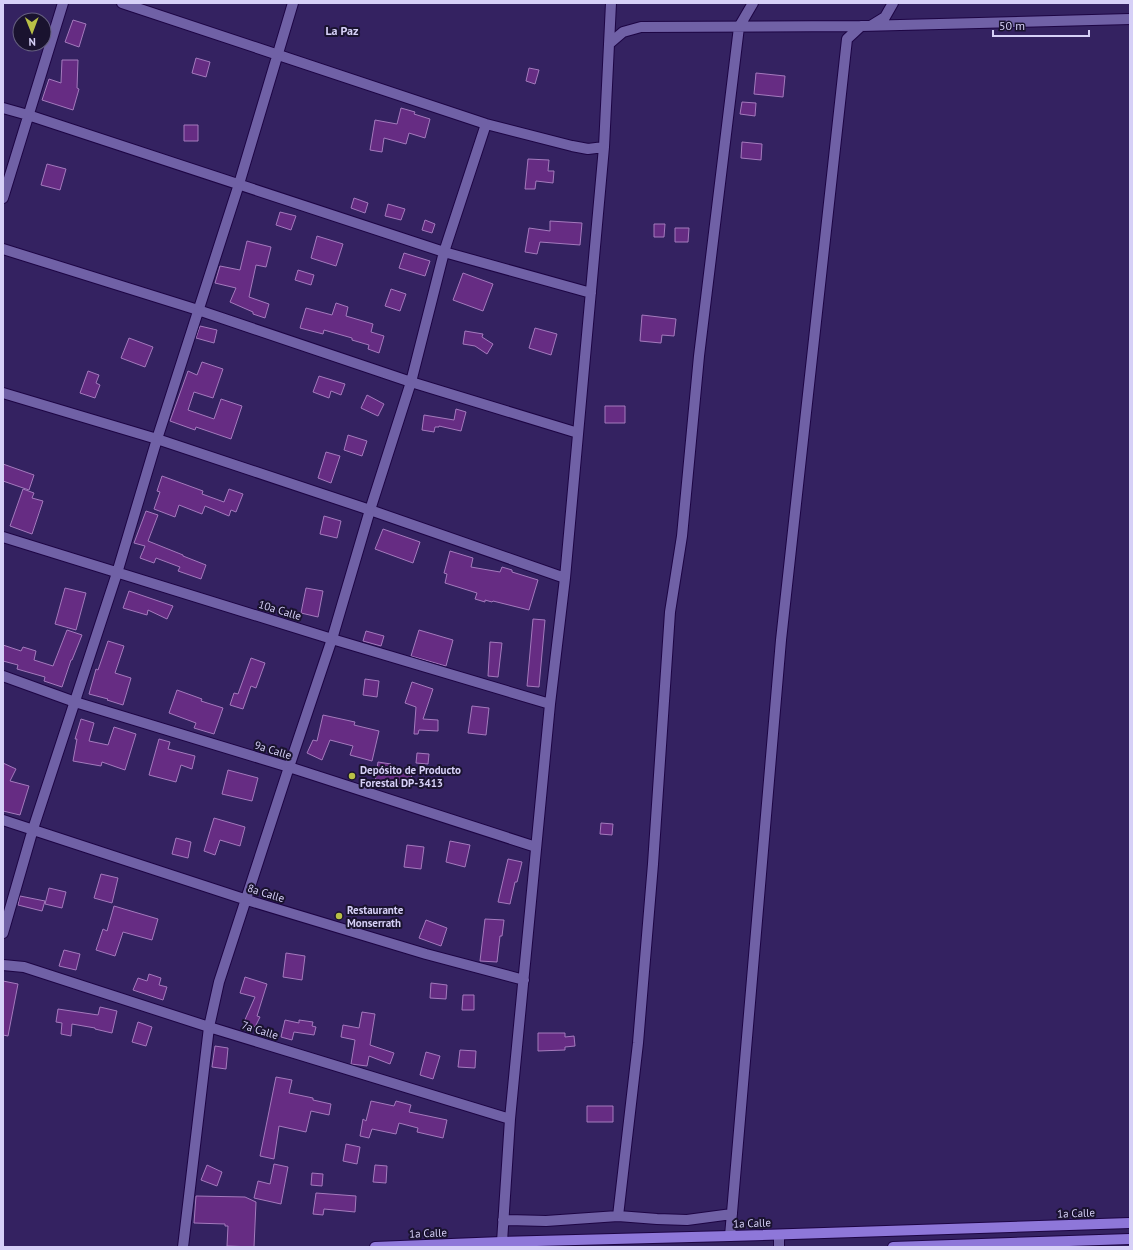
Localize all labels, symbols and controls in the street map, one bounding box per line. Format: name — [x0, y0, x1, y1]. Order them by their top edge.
north arrow — [12, 12, 52, 52]
scale bar — [993, 12, 1089, 38]
text: 50 m — [999, 18, 1025, 33]
district label: La Paz — [325, 23, 359, 38]
text: N — [28, 35, 36, 49]
street label: 10a Calle — [257, 597, 303, 623]
street label: 9a Calle — [253, 738, 294, 762]
place label: Depósito de Producto Forestal DP-3413 — [360, 763, 461, 790]
marker: Depósito de Producto Forestal DP-3413 — [347, 771, 357, 781]
street label: 8a Calle — [246, 881, 287, 905]
place label: Restaurante Monserrath — [347, 903, 404, 930]
marker: Restaurante Monserrath — [334, 911, 344, 921]
street label: 7a Calle — [240, 1018, 280, 1042]
street label: 1a Calle — [1057, 1205, 1096, 1221]
street label: 1a Calle — [733, 1215, 772, 1231]
street label: 1a Calle — [409, 1225, 448, 1241]

